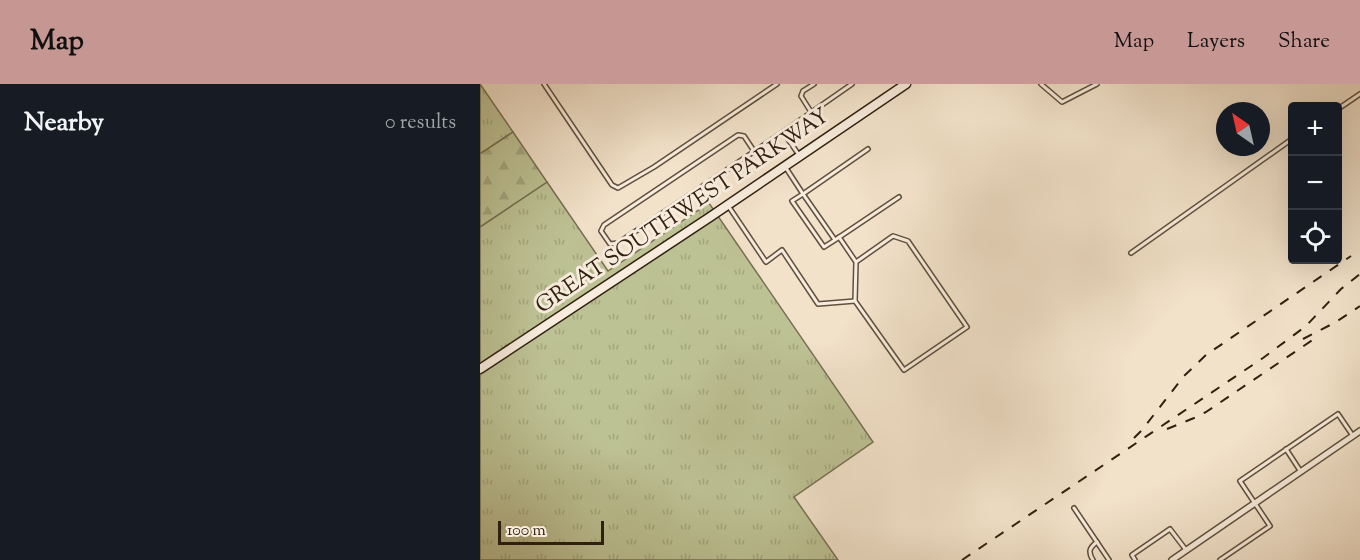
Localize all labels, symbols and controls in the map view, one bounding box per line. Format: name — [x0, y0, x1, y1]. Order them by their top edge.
text: Map — [30, 22, 84, 62]
text: Map — [1114, 27, 1154, 57]
text: Layers — [1187, 27, 1245, 57]
text: Share — [1278, 27, 1330, 57]
street label: GREAT SOUTHWEST PARKWAY — [530, 101, 836, 323]
north arrow — [1216, 102, 1270, 156]
map controls — [1288, 102, 1342, 264]
button: + — [1288, 102, 1342, 156]
text: Nearby — [24, 105, 104, 142]
text: 0 results — [385, 109, 456, 138]
button: − — [1288, 156, 1342, 210]
button: locate — [1288, 210, 1342, 264]
scale bar — [498, 518, 604, 546]
text: 100 m — [507, 520, 546, 543]

